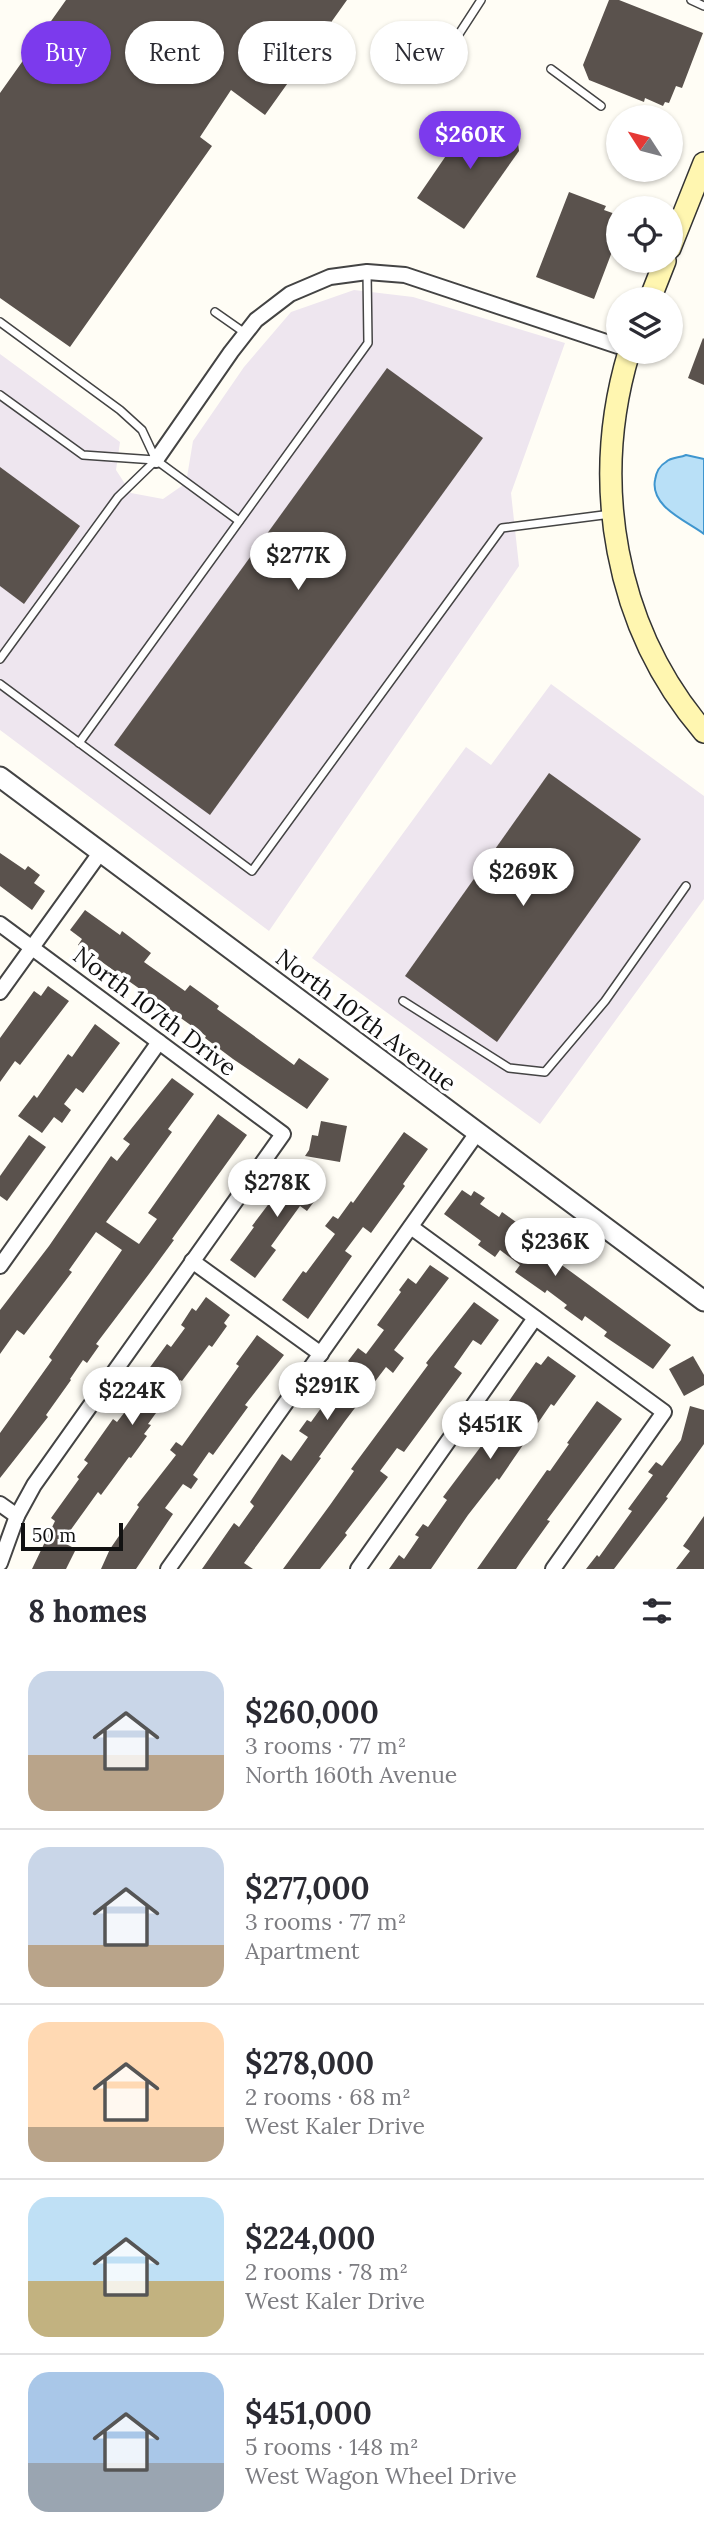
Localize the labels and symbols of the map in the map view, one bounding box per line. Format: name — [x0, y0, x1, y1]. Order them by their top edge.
north arrow — [606, 105, 682, 182]
pin: $260K — [421, 111, 519, 171]
pin: $277K — [249, 532, 347, 592]
pin: $269K — [474, 848, 572, 908]
street label: North 107th Drive — [67, 939, 243, 1083]
street label: North 107th Avenue — [270, 942, 462, 1098]
pin: $278K — [228, 1160, 326, 1219]
pin: $236K — [506, 1218, 604, 1278]
pin: $291K — [278, 1362, 376, 1422]
pin: $224K — [83, 1368, 181, 1427]
pin: $451K — [441, 1402, 539, 1461]
scale bar — [21, 1520, 122, 1552]

